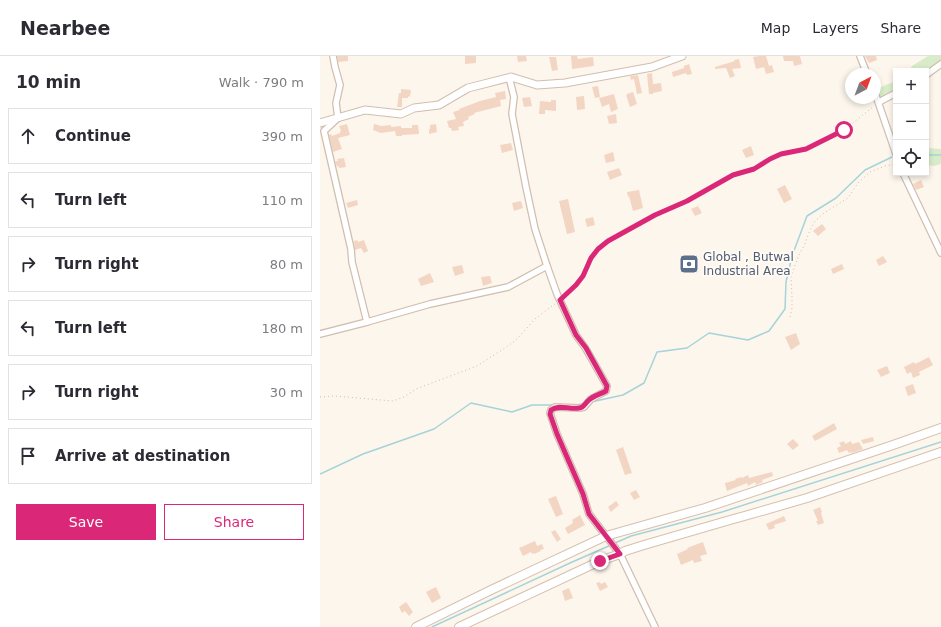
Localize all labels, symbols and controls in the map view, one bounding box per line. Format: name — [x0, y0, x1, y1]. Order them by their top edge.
text: Nearbee — [20, 17, 110, 39]
text: Map — [761, 20, 790, 36]
text: Layers — [812, 20, 859, 36]
text: Share — [881, 20, 921, 36]
north arrow — [845, 68, 881, 104]
map controls — [893, 68, 929, 176]
button: + — [893, 68, 929, 104]
text: 10 min — [16, 72, 81, 92]
text: Walk · 790 m — [219, 75, 304, 90]
button: − — [893, 104, 929, 140]
route start — [835, 121, 853, 139]
icon: ahead — [17, 125, 39, 147]
text: Continue — [55, 127, 131, 145]
text: 390 m — [261, 129, 303, 144]
button: locate — [893, 140, 929, 176]
icon: left — [17, 189, 39, 211]
text: Turn left — [55, 191, 127, 209]
text: 110 m — [261, 193, 303, 208]
place label: Global , Butwal Industrial Area — [703, 250, 794, 278]
icon: right — [17, 253, 39, 275]
bank icon: Global , Butwal Industrial Area — [678, 253, 700, 275]
text: Turn right — [55, 255, 139, 273]
text: 80 m — [270, 257, 303, 272]
icon: left — [17, 317, 39, 339]
text: Turn left — [55, 319, 127, 337]
text: 180 m — [261, 321, 303, 336]
icon: right — [17, 381, 39, 403]
text: Turn right — [55, 383, 139, 401]
text: 30 m — [270, 385, 303, 400]
icon: arrive — [17, 445, 39, 467]
text: Arrive at destination — [55, 447, 230, 465]
button: Save — [16, 504, 156, 540]
button: Share — [164, 504, 304, 540]
route end — [591, 552, 609, 570]

